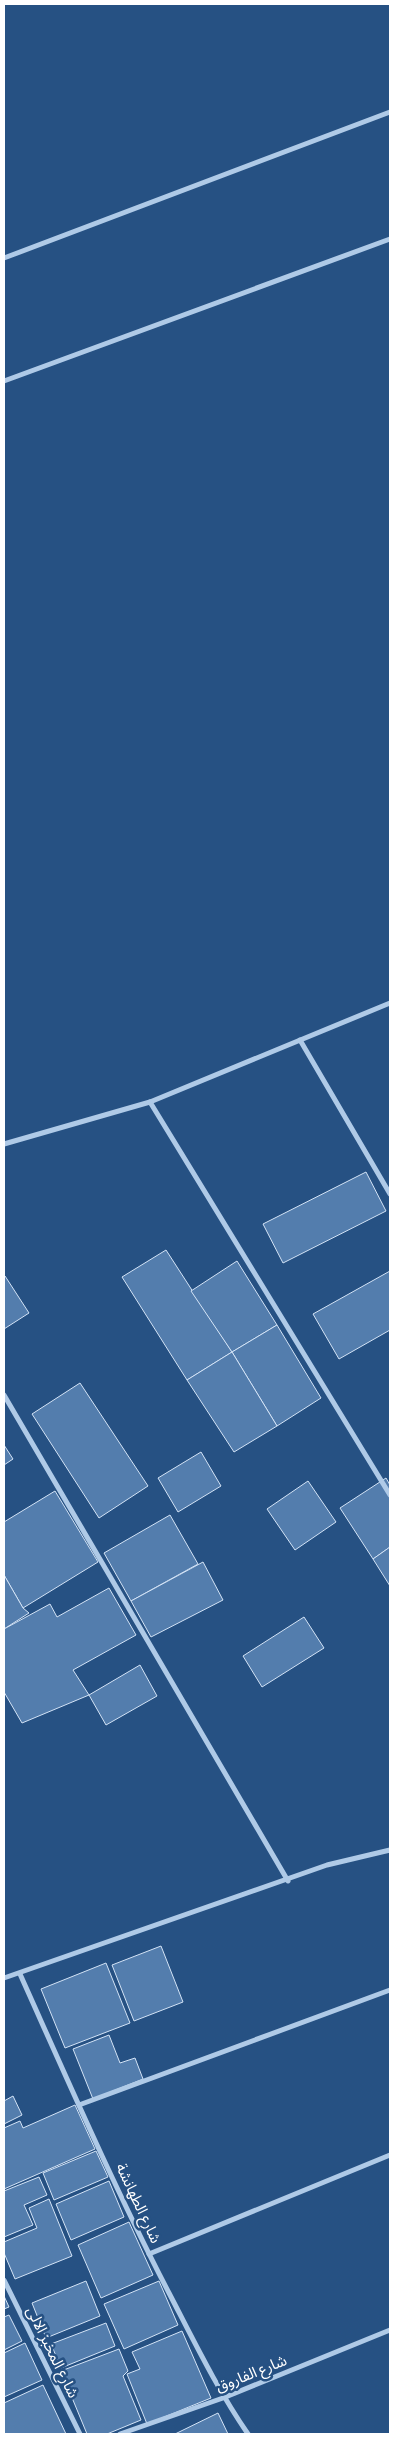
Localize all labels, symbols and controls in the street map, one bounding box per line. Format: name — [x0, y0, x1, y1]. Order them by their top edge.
street label: شارع الطهانشة — [109, 2159, 167, 2248]
street label: شارع المخبز الالى — [20, 2303, 84, 2402]
street label: شارع الفاروق — [212, 2349, 291, 2399]

